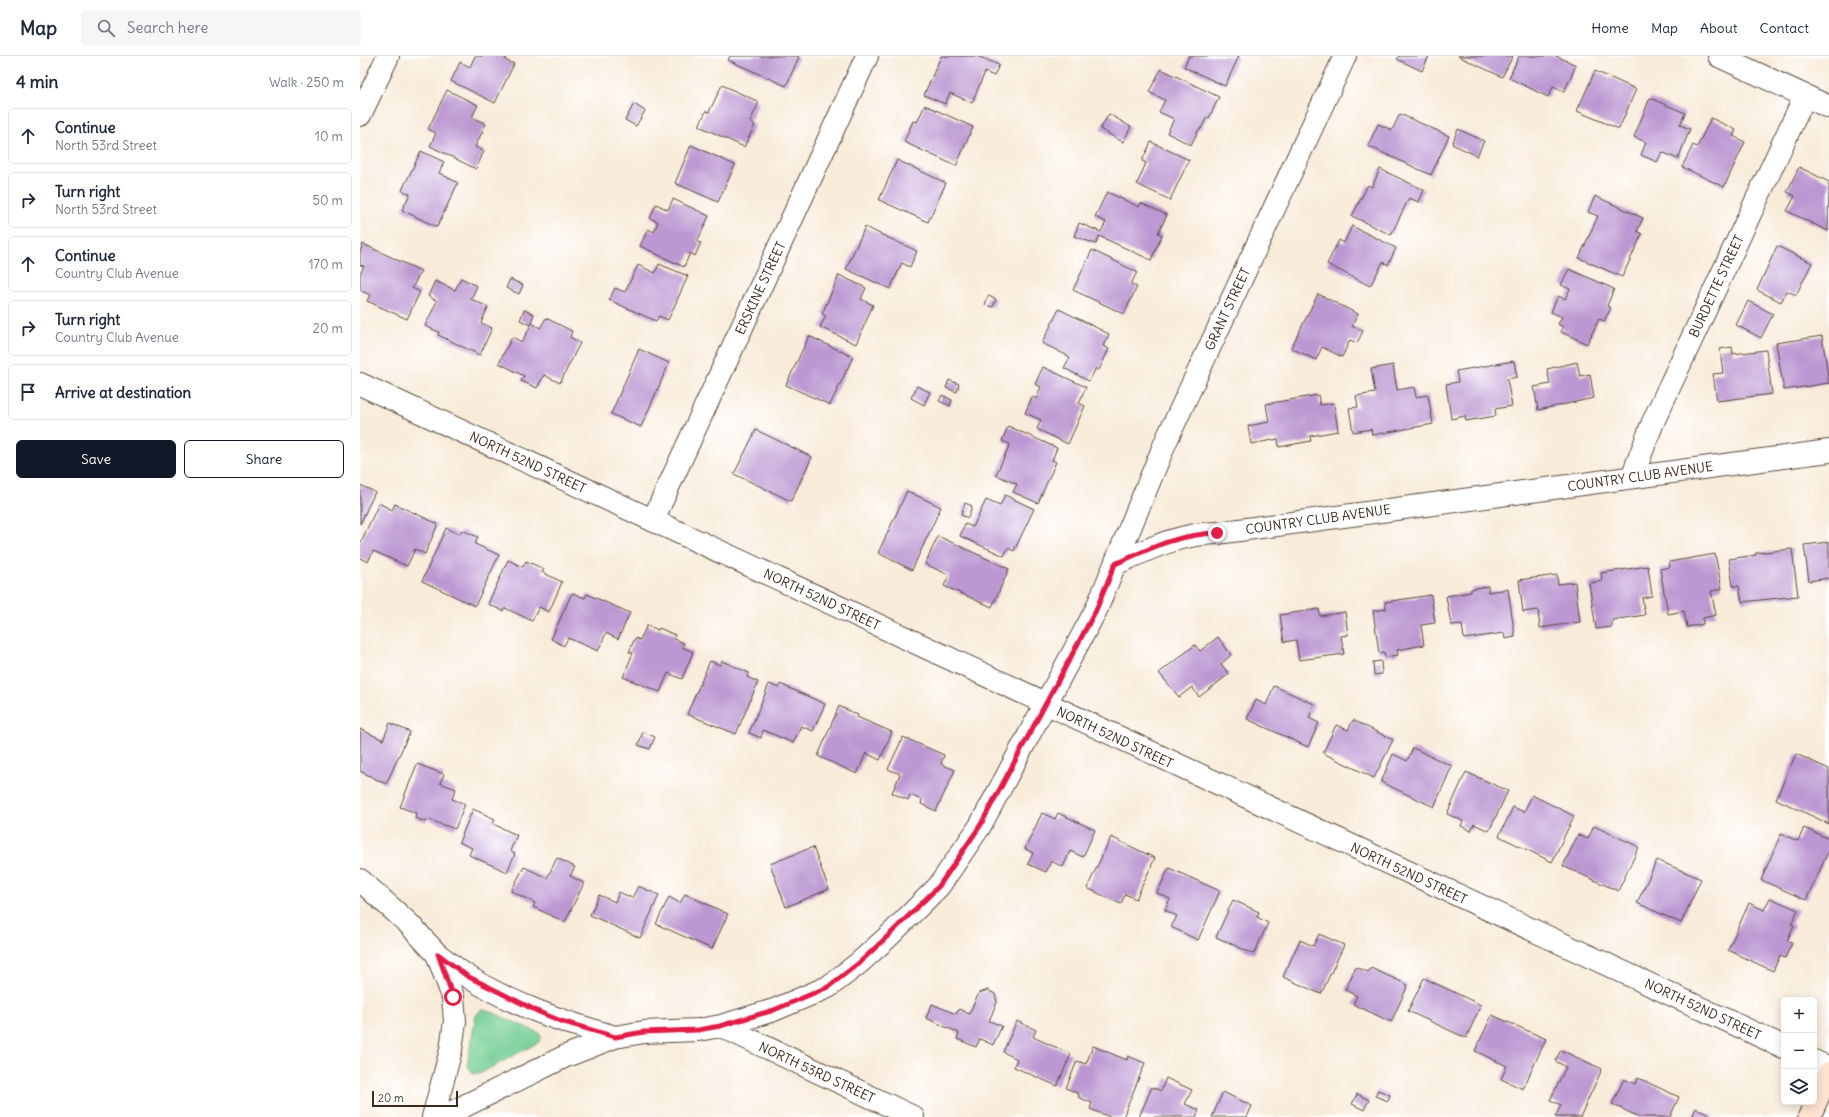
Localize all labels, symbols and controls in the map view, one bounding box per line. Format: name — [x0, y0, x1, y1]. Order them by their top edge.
search box — [81, 10, 361, 46]
text: Map — [20, 16, 57, 40]
icon: search — [95, 17, 117, 39]
text: Search here — [127, 18, 208, 37]
text: Home — [1591, 19, 1629, 37]
text: Map — [1651, 19, 1678, 37]
text: About — [1700, 19, 1738, 37]
text: Contact — [1760, 19, 1809, 37]
text: 4 min — [16, 71, 58, 93]
text: Walk · 250 m — [269, 74, 344, 91]
text: Continue — [55, 118, 116, 137]
icon: ahead — [17, 125, 39, 147]
text: 10 m — [315, 128, 343, 145]
text: North 53rd Street — [55, 137, 157, 154]
text: Turn right — [55, 182, 120, 201]
icon: right — [17, 189, 39, 211]
text: 50 m — [312, 192, 343, 209]
text: North 53rd Street — [55, 201, 157, 218]
street label: BURDETTE STREET — [1685, 232, 1748, 340]
street label: ERSKINE STREET — [731, 239, 790, 338]
text: Continue — [55, 246, 116, 265]
icon: ahead — [17, 253, 39, 275]
text: 170 m — [308, 256, 343, 273]
text: Country Club Avenue — [55, 265, 179, 282]
street label: GRANT STREET — [1201, 265, 1254, 353]
text: Turn right — [55, 310, 120, 329]
icon: right — [17, 317, 39, 339]
text: 20 m — [313, 320, 343, 337]
text: Country Club Avenue — [55, 329, 179, 346]
icon: arrive — [17, 381, 39, 403]
text: Arrive at destination — [55, 383, 191, 402]
street label: NORTH 52ND STREET — [467, 428, 589, 497]
button: Save — [16, 440, 176, 478]
button: Share — [184, 440, 344, 478]
street label: COUNTRY CLUB AVENUE — [1566, 458, 1714, 495]
street label: COUNTRY CLUB AVENUE — [1244, 501, 1392, 538]
route end — [1208, 524, 1226, 542]
street label: NORTH 52ND STREET — [761, 565, 883, 634]
street label: NORTH 52ND STREET — [1054, 703, 1176, 772]
street label: NORTH 52ND STREET — [1348, 839, 1470, 908]
street label: NORTH 52ND STREET — [1642, 975, 1764, 1044]
route start — [444, 988, 462, 1006]
map controls — [1781, 997, 1817, 1105]
button: + — [1781, 997, 1817, 1033]
button: − — [1781, 1033, 1817, 1069]
street label: NORTH 53RD STREET — [756, 1038, 878, 1107]
button: layers — [1781, 1069, 1817, 1105]
scale bar — [372, 1089, 458, 1108]
text: 20 m — [378, 1091, 404, 1105]

